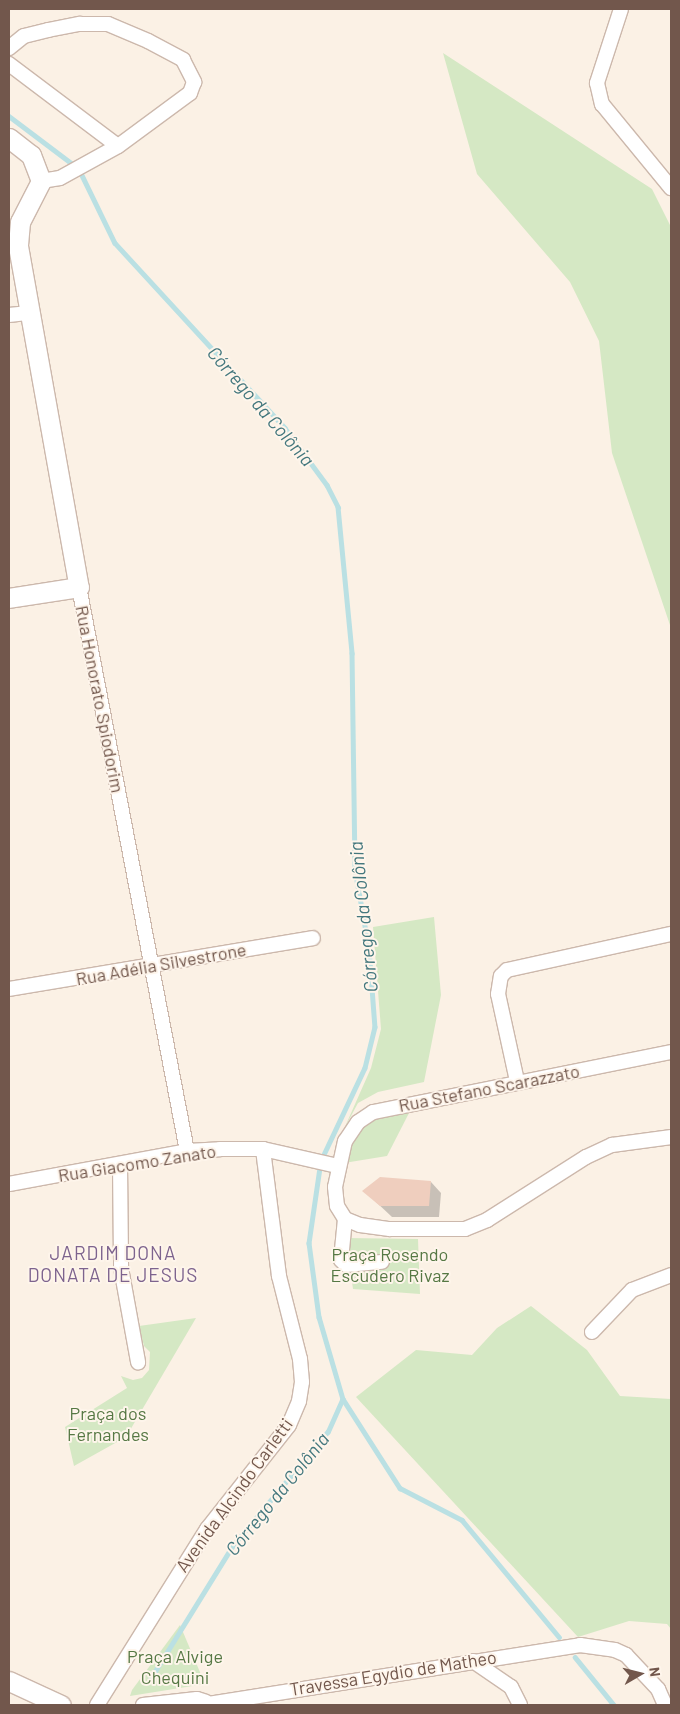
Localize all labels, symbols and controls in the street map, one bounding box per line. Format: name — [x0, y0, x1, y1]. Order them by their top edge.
water label: Córrego da Colônia — [203, 341, 319, 471]
street label: Rua Honorato Spiodorim — [71, 604, 129, 794]
water label: Córrego da Colônia — [344, 840, 382, 994]
street label: Rua Adélia Silvestrone — [74, 938, 248, 990]
street label: Rua Stefano Scarazzato — [397, 1060, 581, 1116]
street label: Rua Giacomo Zanato — [57, 1140, 217, 1186]
district label: JARDIM DONA DONATA DE JESUS — [26, 1242, 200, 1286]
park label: Praça Rosendo Escudero Rivaz — [330, 1244, 450, 1286]
park label: Praça dos Fernandes — [67, 1403, 149, 1446]
street label: Avenida Alcindo Carletti — [171, 1414, 297, 1576]
water label: Córrego da Colônia — [220, 1428, 334, 1560]
park label: Praça Alvige Chequini — [127, 1646, 223, 1688]
street label: Travessa Egydio de Matheo — [288, 1646, 498, 1700]
north arrow — [615, 1649, 665, 1699]
text: N — [646, 1666, 664, 1678]

